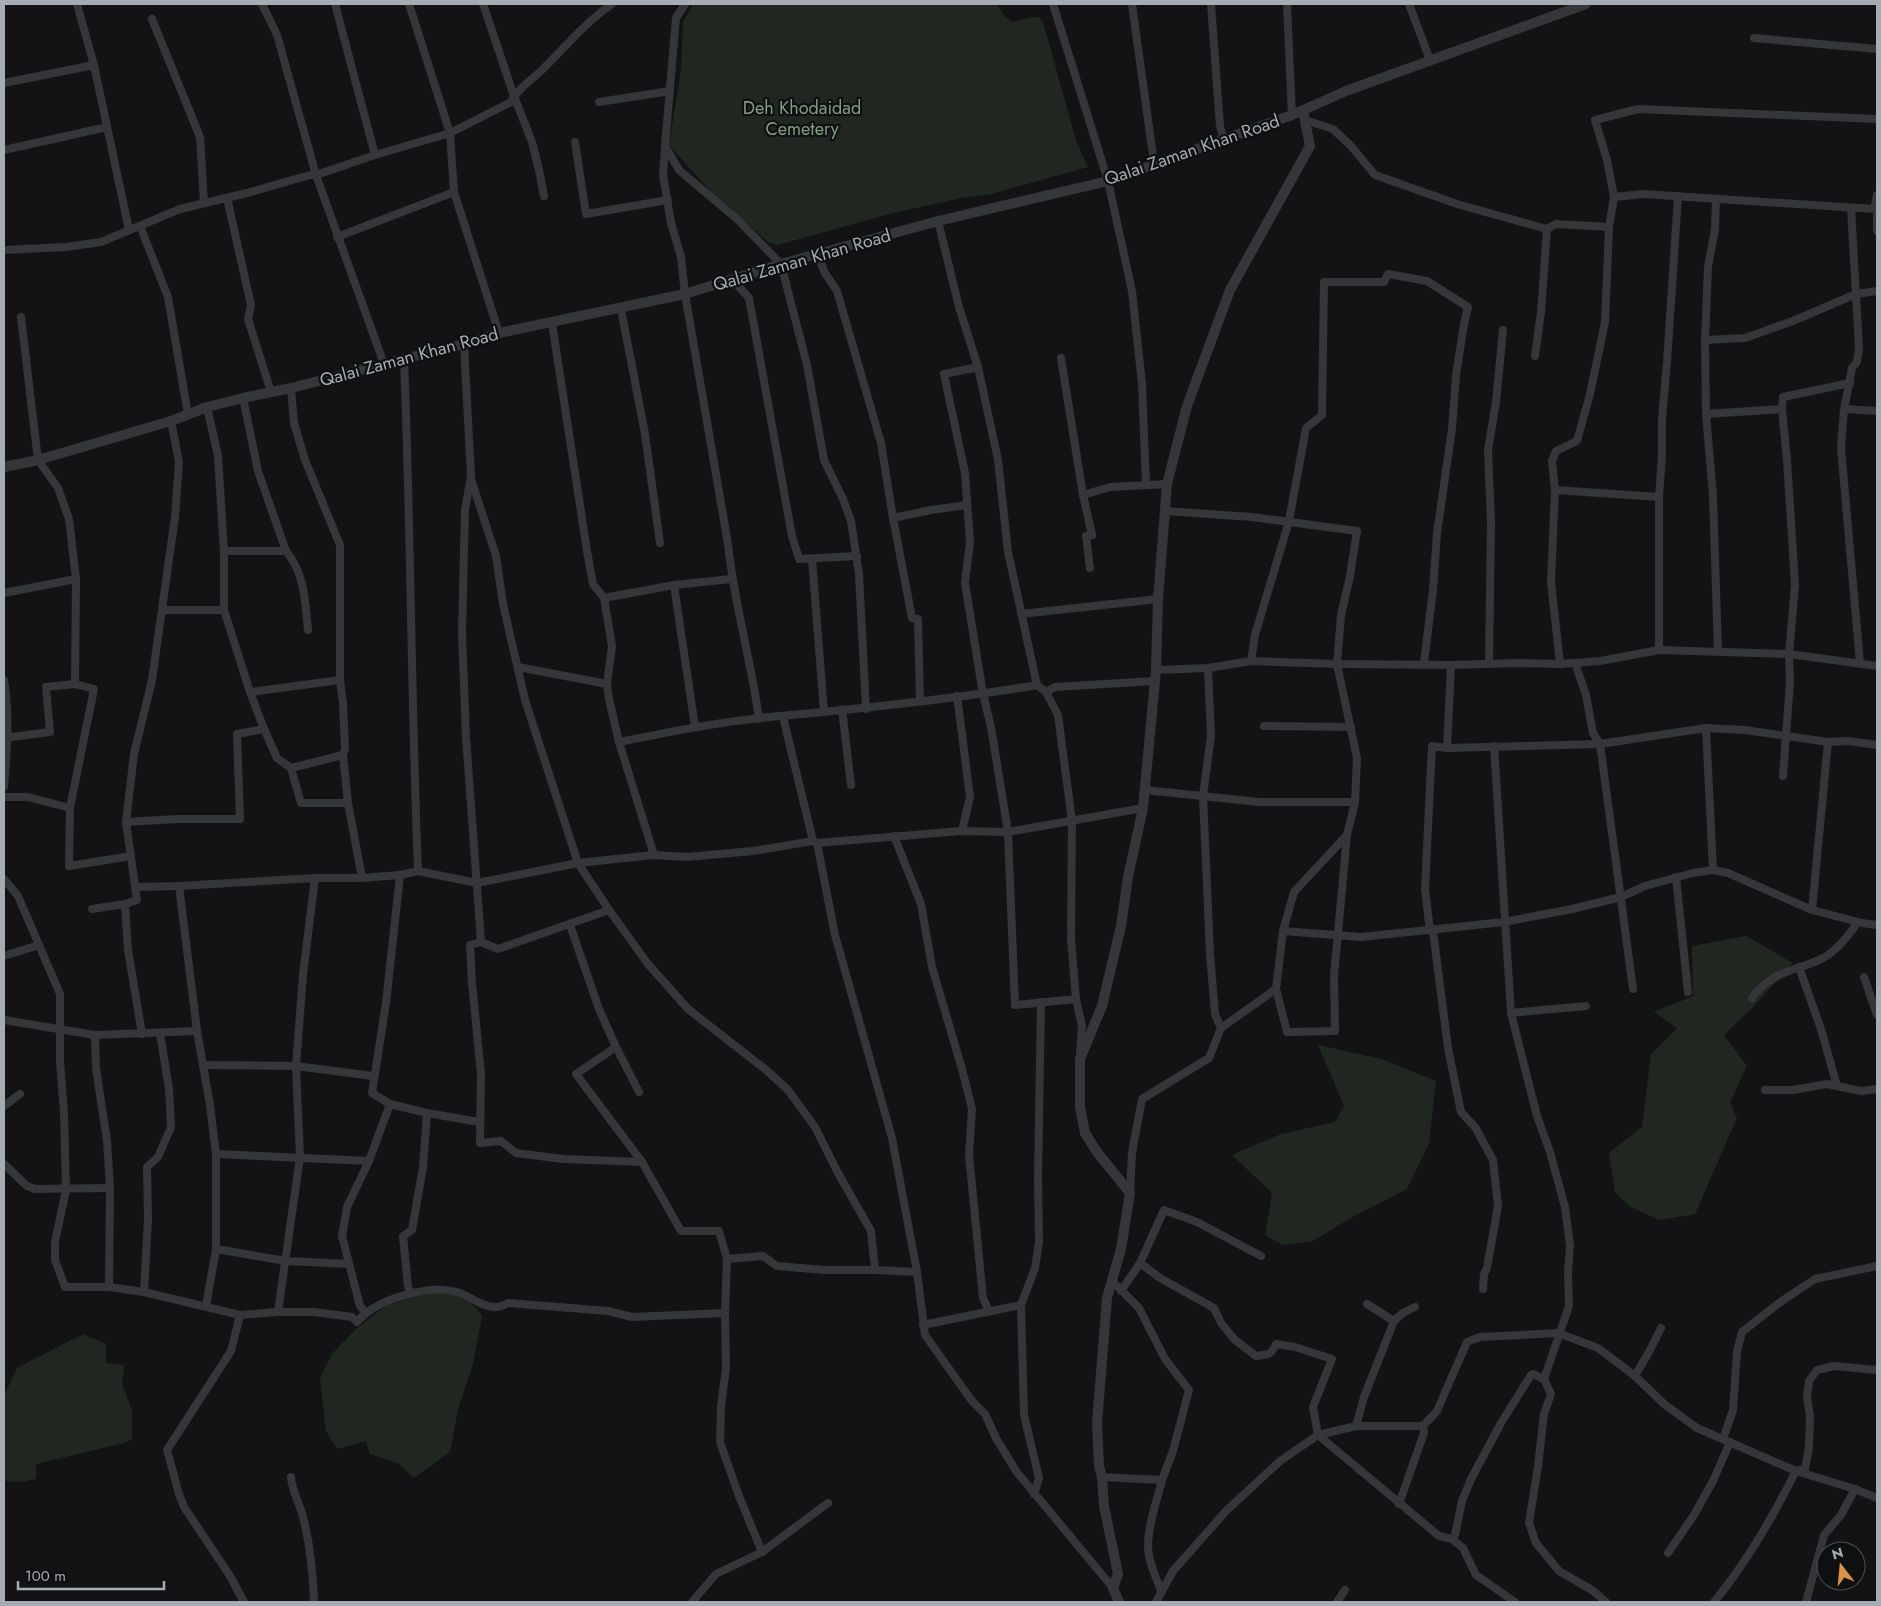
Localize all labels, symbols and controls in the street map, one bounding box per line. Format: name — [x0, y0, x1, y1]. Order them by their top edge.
park label: Deh Khodaidad Cemetery — [743, 95, 861, 142]
street label: Qalai Zaman Khan Road — [1101, 108, 1283, 192]
street label: Qalai Zaman Khan Road — [710, 222, 894, 298]
street label: Qalai Zaman Khan Road — [317, 321, 501, 393]
north arrow — [1816, 1541, 1866, 1591]
text: N — [1829, 1542, 1846, 1565]
scale bar — [18, 1558, 164, 1590]
text: 100 m — [25, 1565, 66, 1587]

